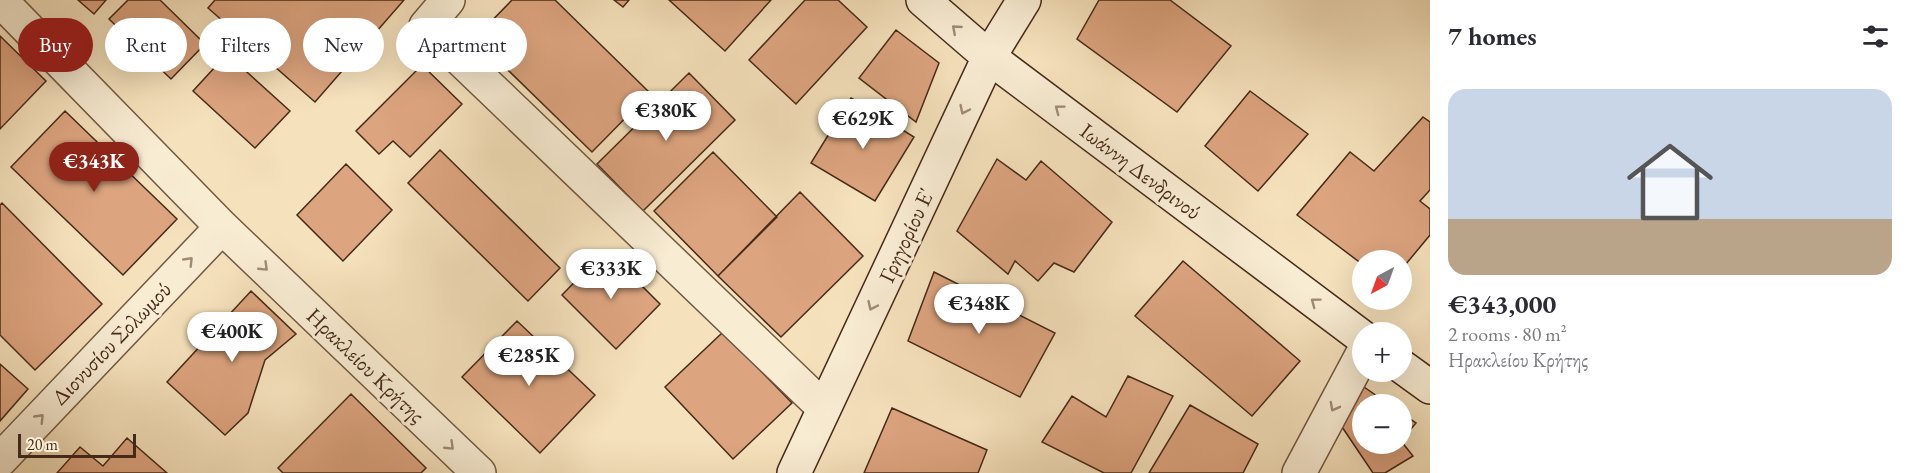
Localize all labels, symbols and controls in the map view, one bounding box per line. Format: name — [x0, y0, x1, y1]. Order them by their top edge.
chip: Buy — [18, 18, 93, 72]
chip: Rent — [105, 18, 187, 72]
chip: Filters — [199, 18, 291, 72]
chip: New — [303, 18, 384, 72]
chip: Apartment — [396, 18, 527, 72]
text: 7 homes — [1448, 19, 1537, 53]
icon: filters — [1859, 20, 1892, 53]
one-way arrow — [952, 25, 963, 36]
pin: €380K — [624, 91, 708, 142]
text: €380K — [635, 97, 697, 123]
pin: €629K — [821, 99, 905, 150]
one-way arrow — [960, 104, 972, 115]
text: €629K — [832, 105, 894, 131]
one-way arrow — [1054, 105, 1065, 116]
street label: Ιωάννη Δενδρινού — [1074, 116, 1207, 226]
icon: home — [1616, 128, 1724, 236]
pin: €343K — [52, 142, 136, 193]
text: €343K — [63, 148, 125, 174]
street label: Γρηγορίου Ε' — [872, 183, 941, 287]
pin: €333K — [569, 249, 653, 300]
north arrow — [1352, 250, 1412, 310]
map controls — [1352, 250, 1412, 454]
text: €333K — [580, 255, 642, 281]
one-way arrow — [182, 257, 193, 268]
one-way arrow — [257, 260, 268, 271]
street label: Διονυσίου Σολωμού — [45, 275, 178, 411]
pin: €348K — [937, 284, 1021, 335]
text: €343,000 — [1448, 287, 1556, 321]
text: €348K — [948, 290, 1010, 316]
one-way arrow — [1311, 298, 1322, 309]
one-way arrow — [868, 299, 880, 310]
street label: Ηρακλείου Κρήτης — [300, 301, 431, 429]
pin: €400K — [190, 312, 274, 363]
text: €400K — [201, 318, 263, 344]
text: 2 rooms · 80 m² — [1448, 321, 1567, 347]
button: + — [1352, 322, 1412, 382]
pin: €285K — [487, 336, 571, 387]
text: €285K — [498, 342, 560, 368]
text: Ηρακλείου Κρήτης — [1448, 347, 1588, 373]
button: − — [1352, 394, 1412, 454]
one-way arrow — [1330, 401, 1341, 411]
one-way arrow — [33, 414, 44, 425]
scale bar — [18, 431, 136, 458]
text: 20 m — [27, 434, 58, 455]
one-way arrow — [444, 439, 454, 450]

